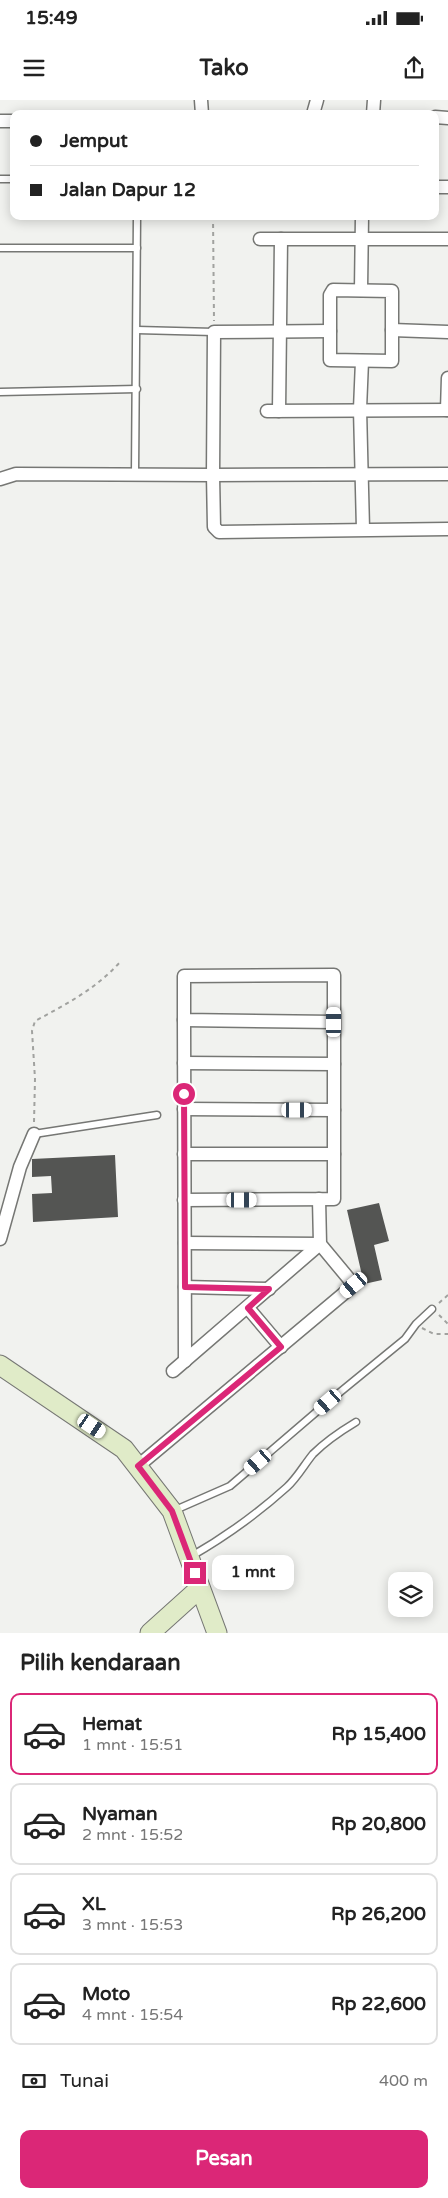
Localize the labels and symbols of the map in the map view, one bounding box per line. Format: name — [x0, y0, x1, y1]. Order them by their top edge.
car — [326, 1007, 341, 1037]
route start — [173, 1083, 195, 1105]
car — [282, 1103, 312, 1118]
car — [227, 1193, 257, 1208]
car — [337, 1270, 370, 1300]
car — [311, 1386, 344, 1418]
car — [75, 1411, 108, 1441]
car — [241, 1446, 274, 1478]
callout: 1 mnt — [212, 1556, 295, 1590]
route end — [184, 1562, 206, 1584]

